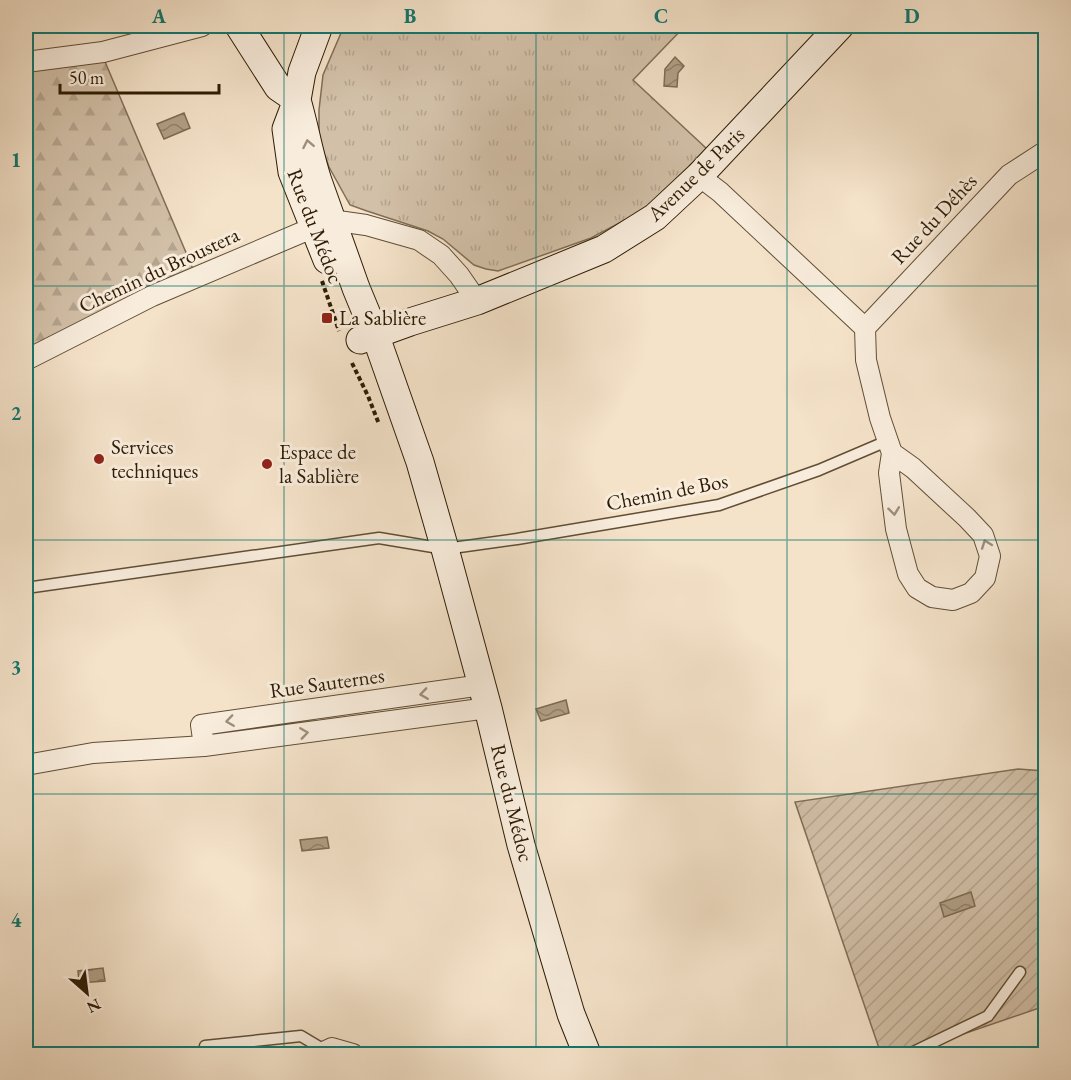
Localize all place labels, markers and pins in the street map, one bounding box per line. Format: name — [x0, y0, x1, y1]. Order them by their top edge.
place label: La Sablière — [339, 304, 426, 331]
marker: La Sablière — [320, 311, 334, 325]
place label: Services techniques — [111, 433, 198, 484]
place label: Espace de la Sablière — [279, 438, 359, 489]
marker: Services techniques — [92, 452, 106, 466]
marker: Espace de la Sablière — [260, 457, 274, 471]

